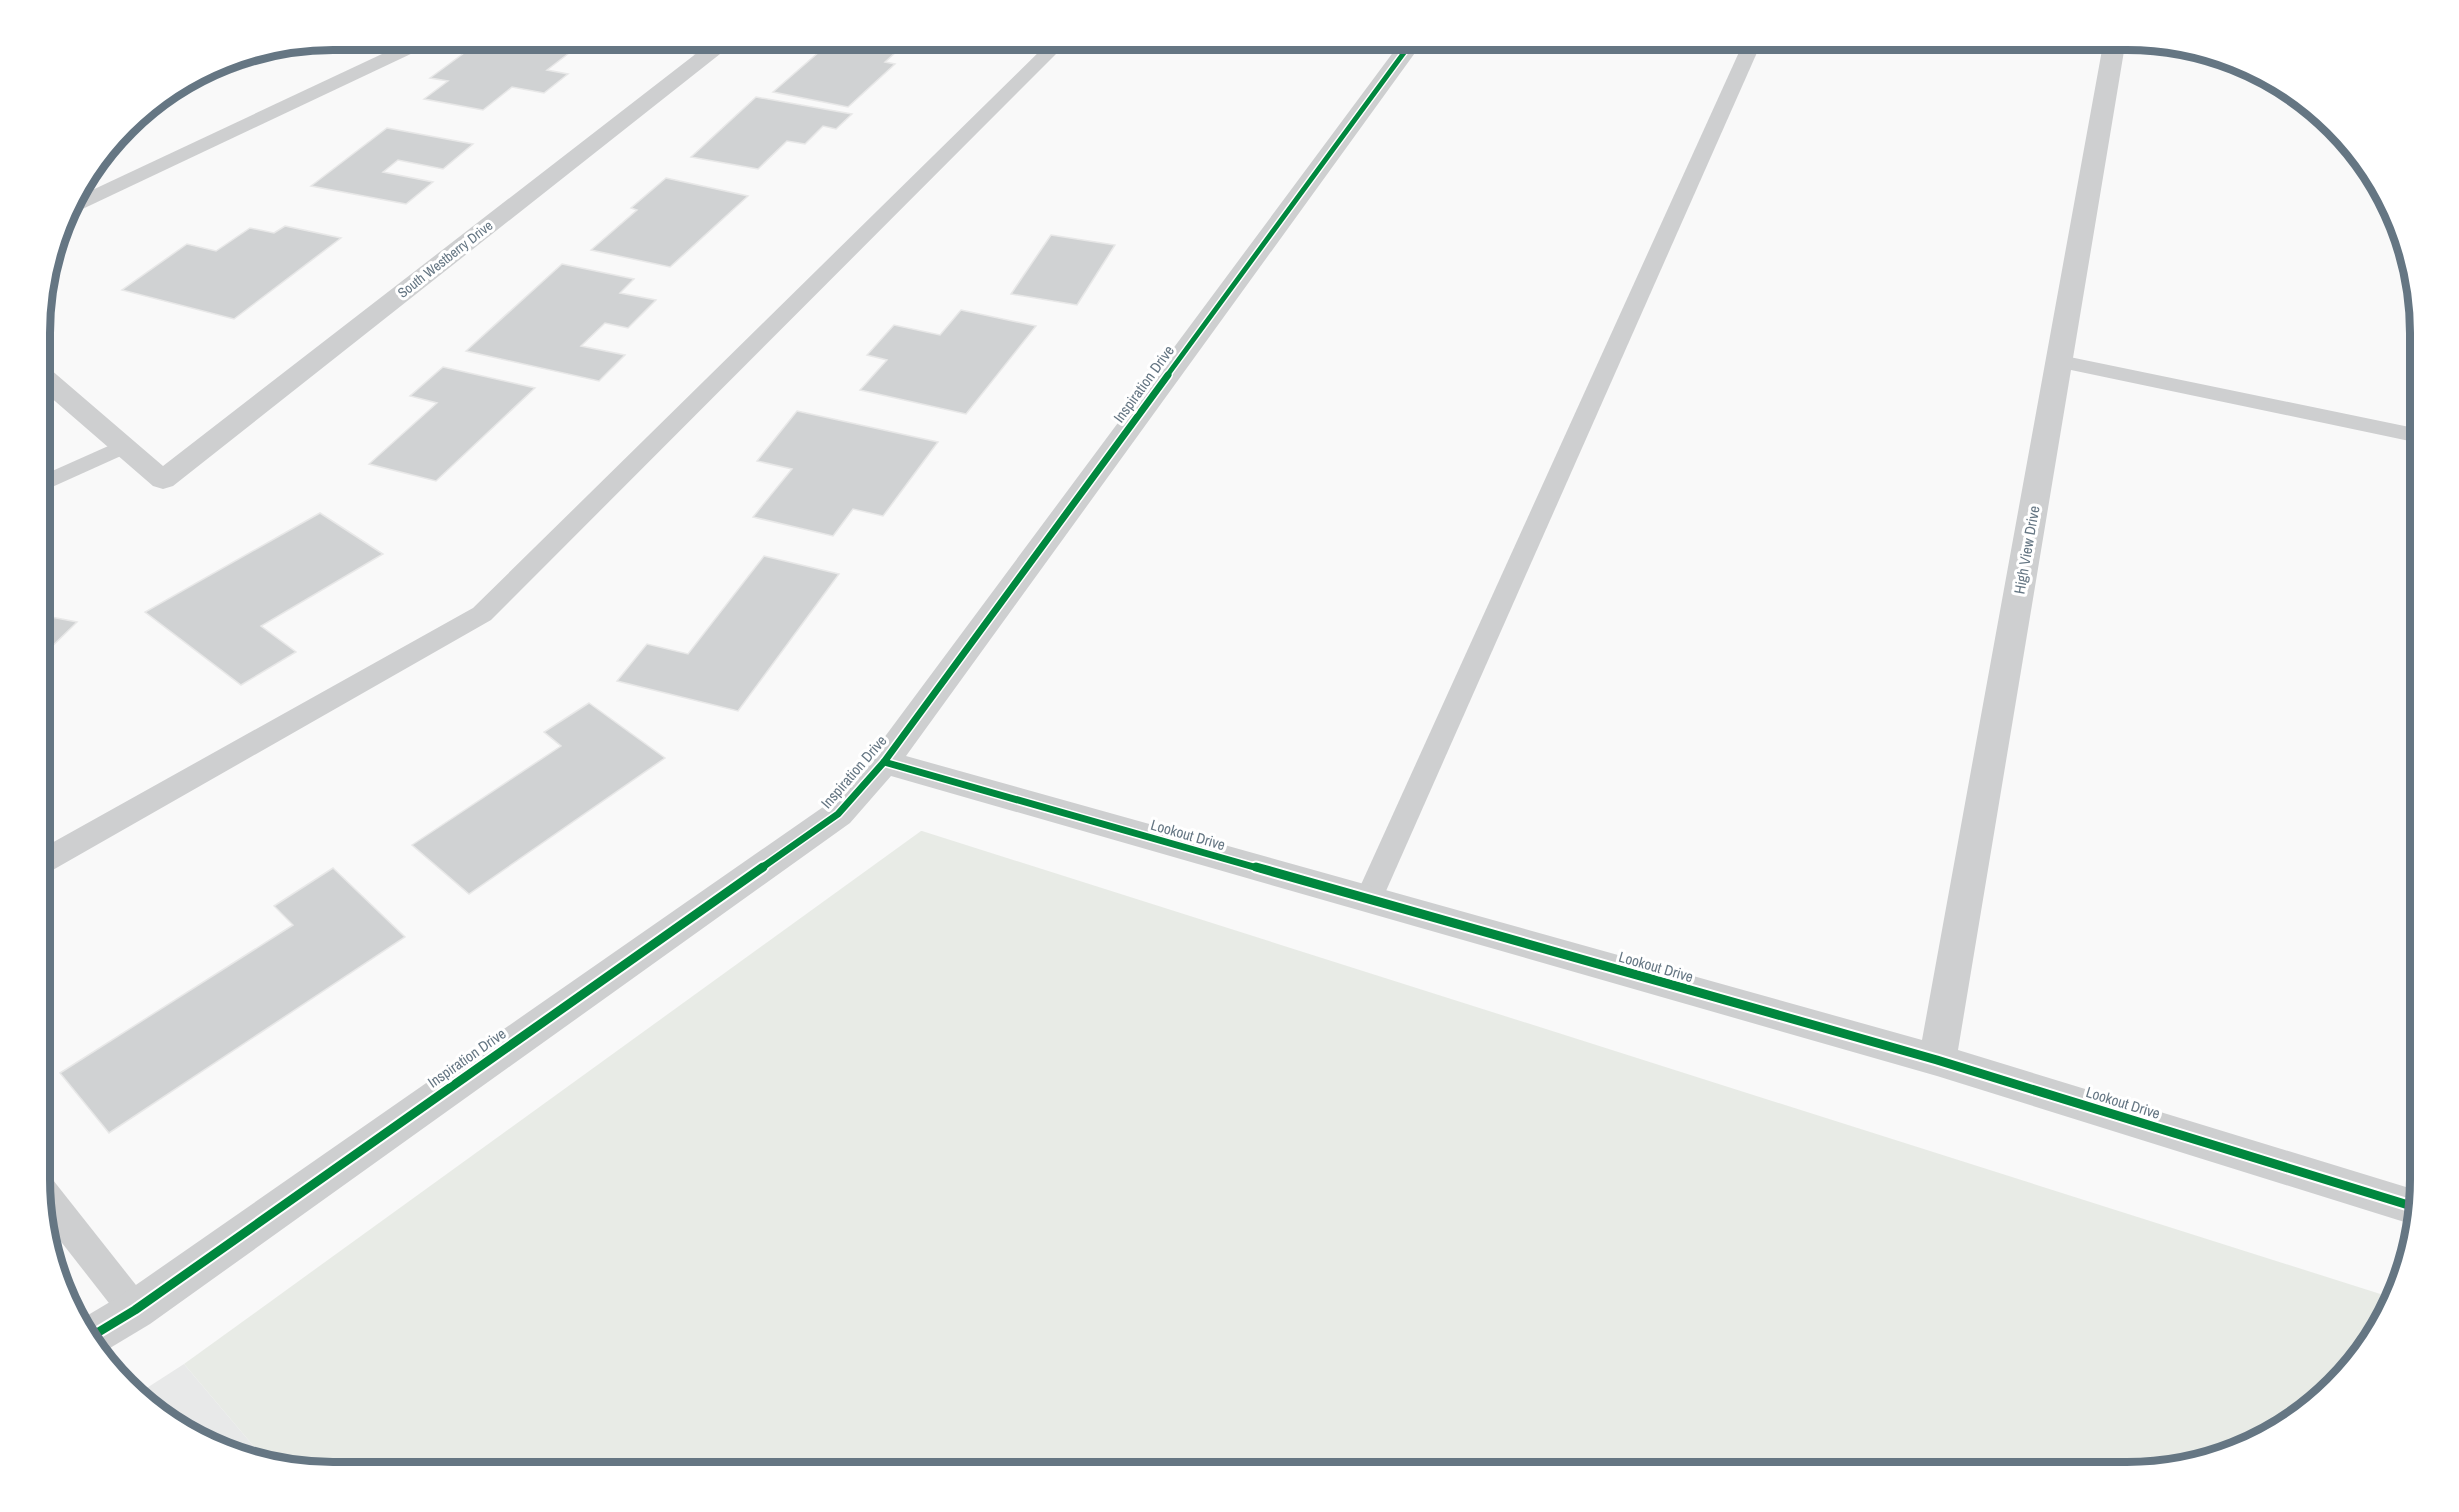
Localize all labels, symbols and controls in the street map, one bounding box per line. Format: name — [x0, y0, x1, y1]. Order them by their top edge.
street label: South Westberry Drive — [394, 216, 496, 302]
street label: Inspiration Drive — [1108, 341, 1179, 427]
street label: High View Drive — [2008, 504, 2045, 596]
street label: Inspiration Drive — [816, 730, 891, 813]
street label: Lookout Drive — [1148, 814, 1228, 855]
street label: Lookout Drive — [1616, 946, 1696, 987]
street label: Inspiration Drive — [423, 1023, 510, 1092]
street label: Lookout Drive — [2083, 1081, 2163, 1124]

